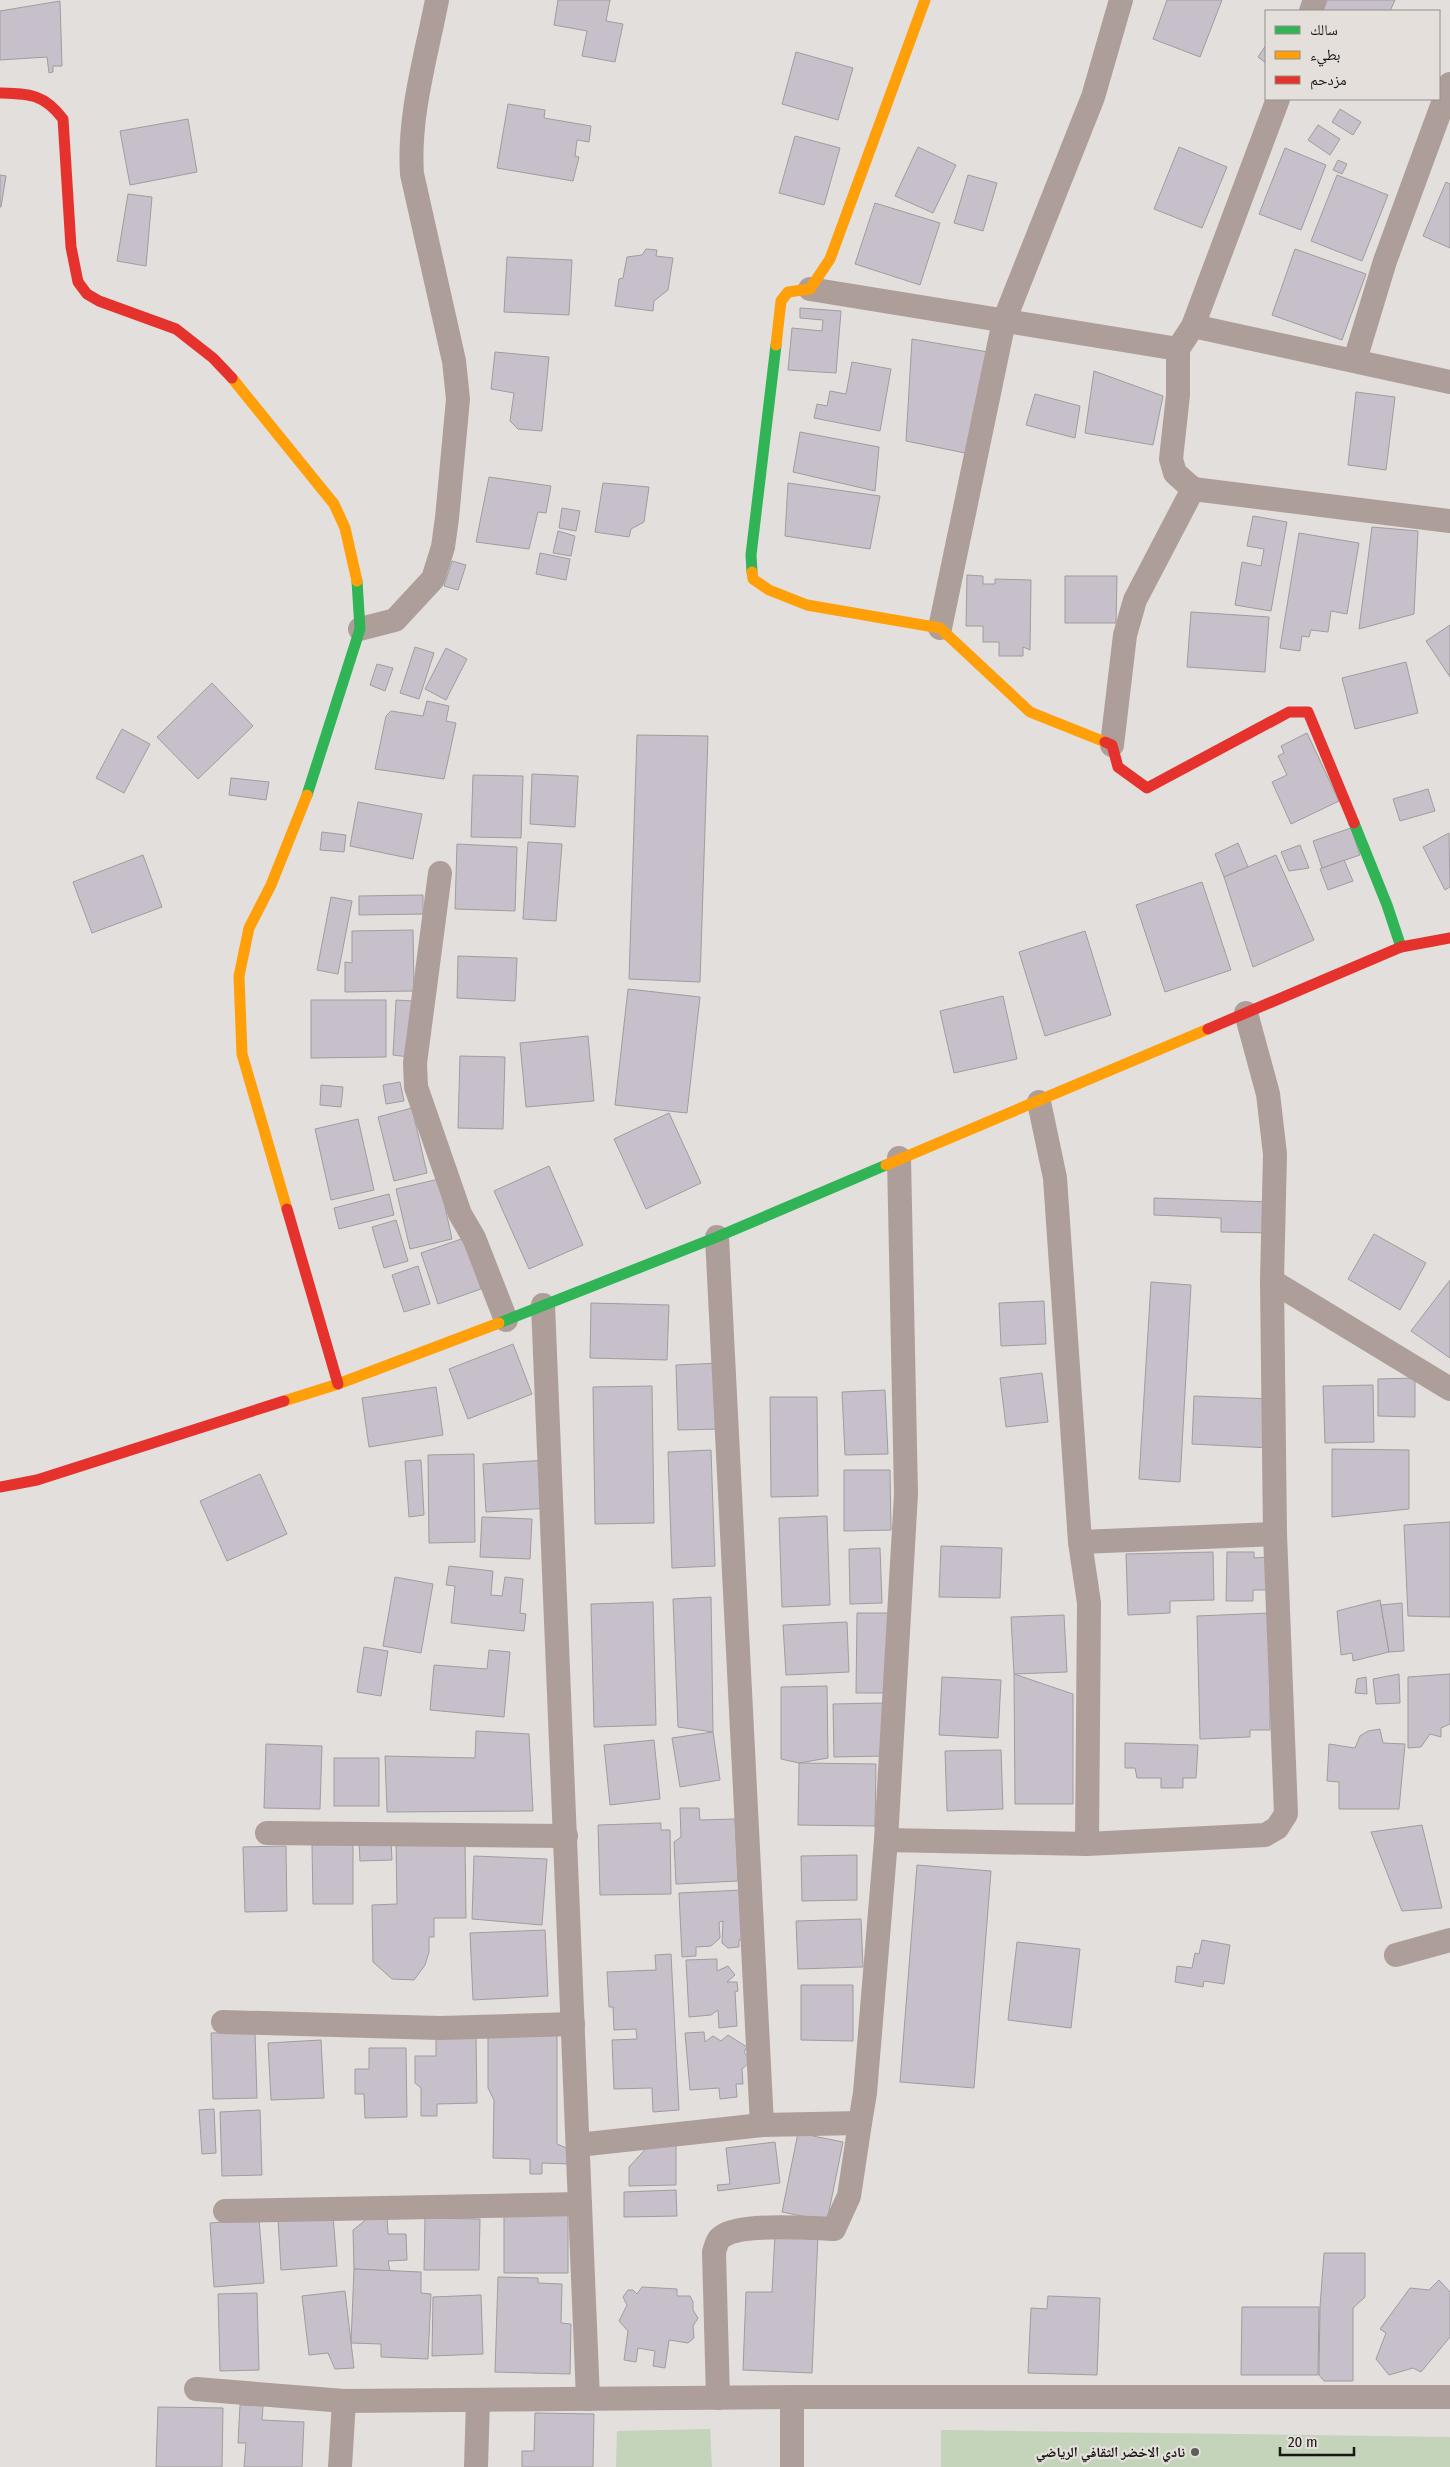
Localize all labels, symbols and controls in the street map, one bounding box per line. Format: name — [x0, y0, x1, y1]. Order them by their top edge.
legend — [1265, 10, 1440, 100]
text: سالك — [1310, 21, 1338, 39]
text: بطيء — [1310, 46, 1340, 67]
text: مزدحم — [1310, 71, 1347, 90]
scale bar — [1280, 2424, 1354, 2456]
text: 20 m — [1288, 2433, 1318, 2451]
place label: نادي الاخضر الثقافي الرياضي — [1036, 2444, 1185, 2463]
marker: نادي الاخضر الثقافي الرياضي — [1189, 2446, 1201, 2458]

